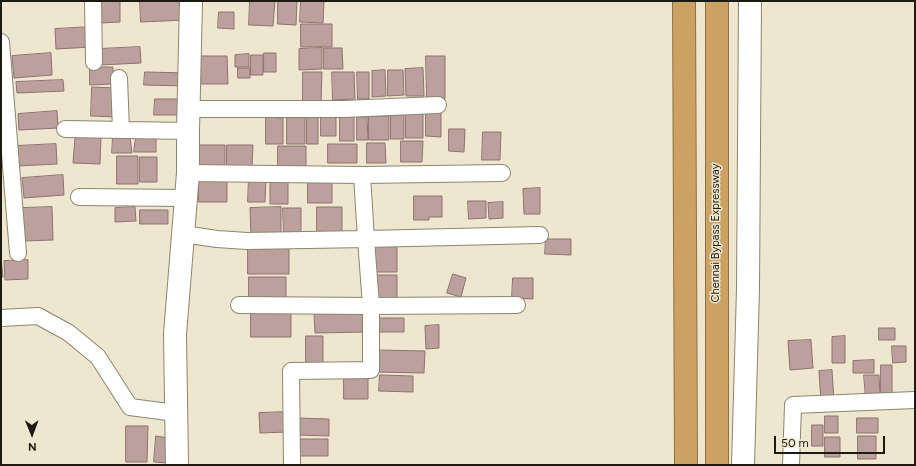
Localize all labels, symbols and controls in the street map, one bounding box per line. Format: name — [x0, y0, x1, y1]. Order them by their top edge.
street label: Chennai Bypass Expressway — [709, 164, 723, 302]
north arrow — [12, 414, 52, 454]
scale bar — [776, 428, 887, 454]
text: 50 m — [781, 436, 809, 450]
text: N — [28, 440, 37, 453]

